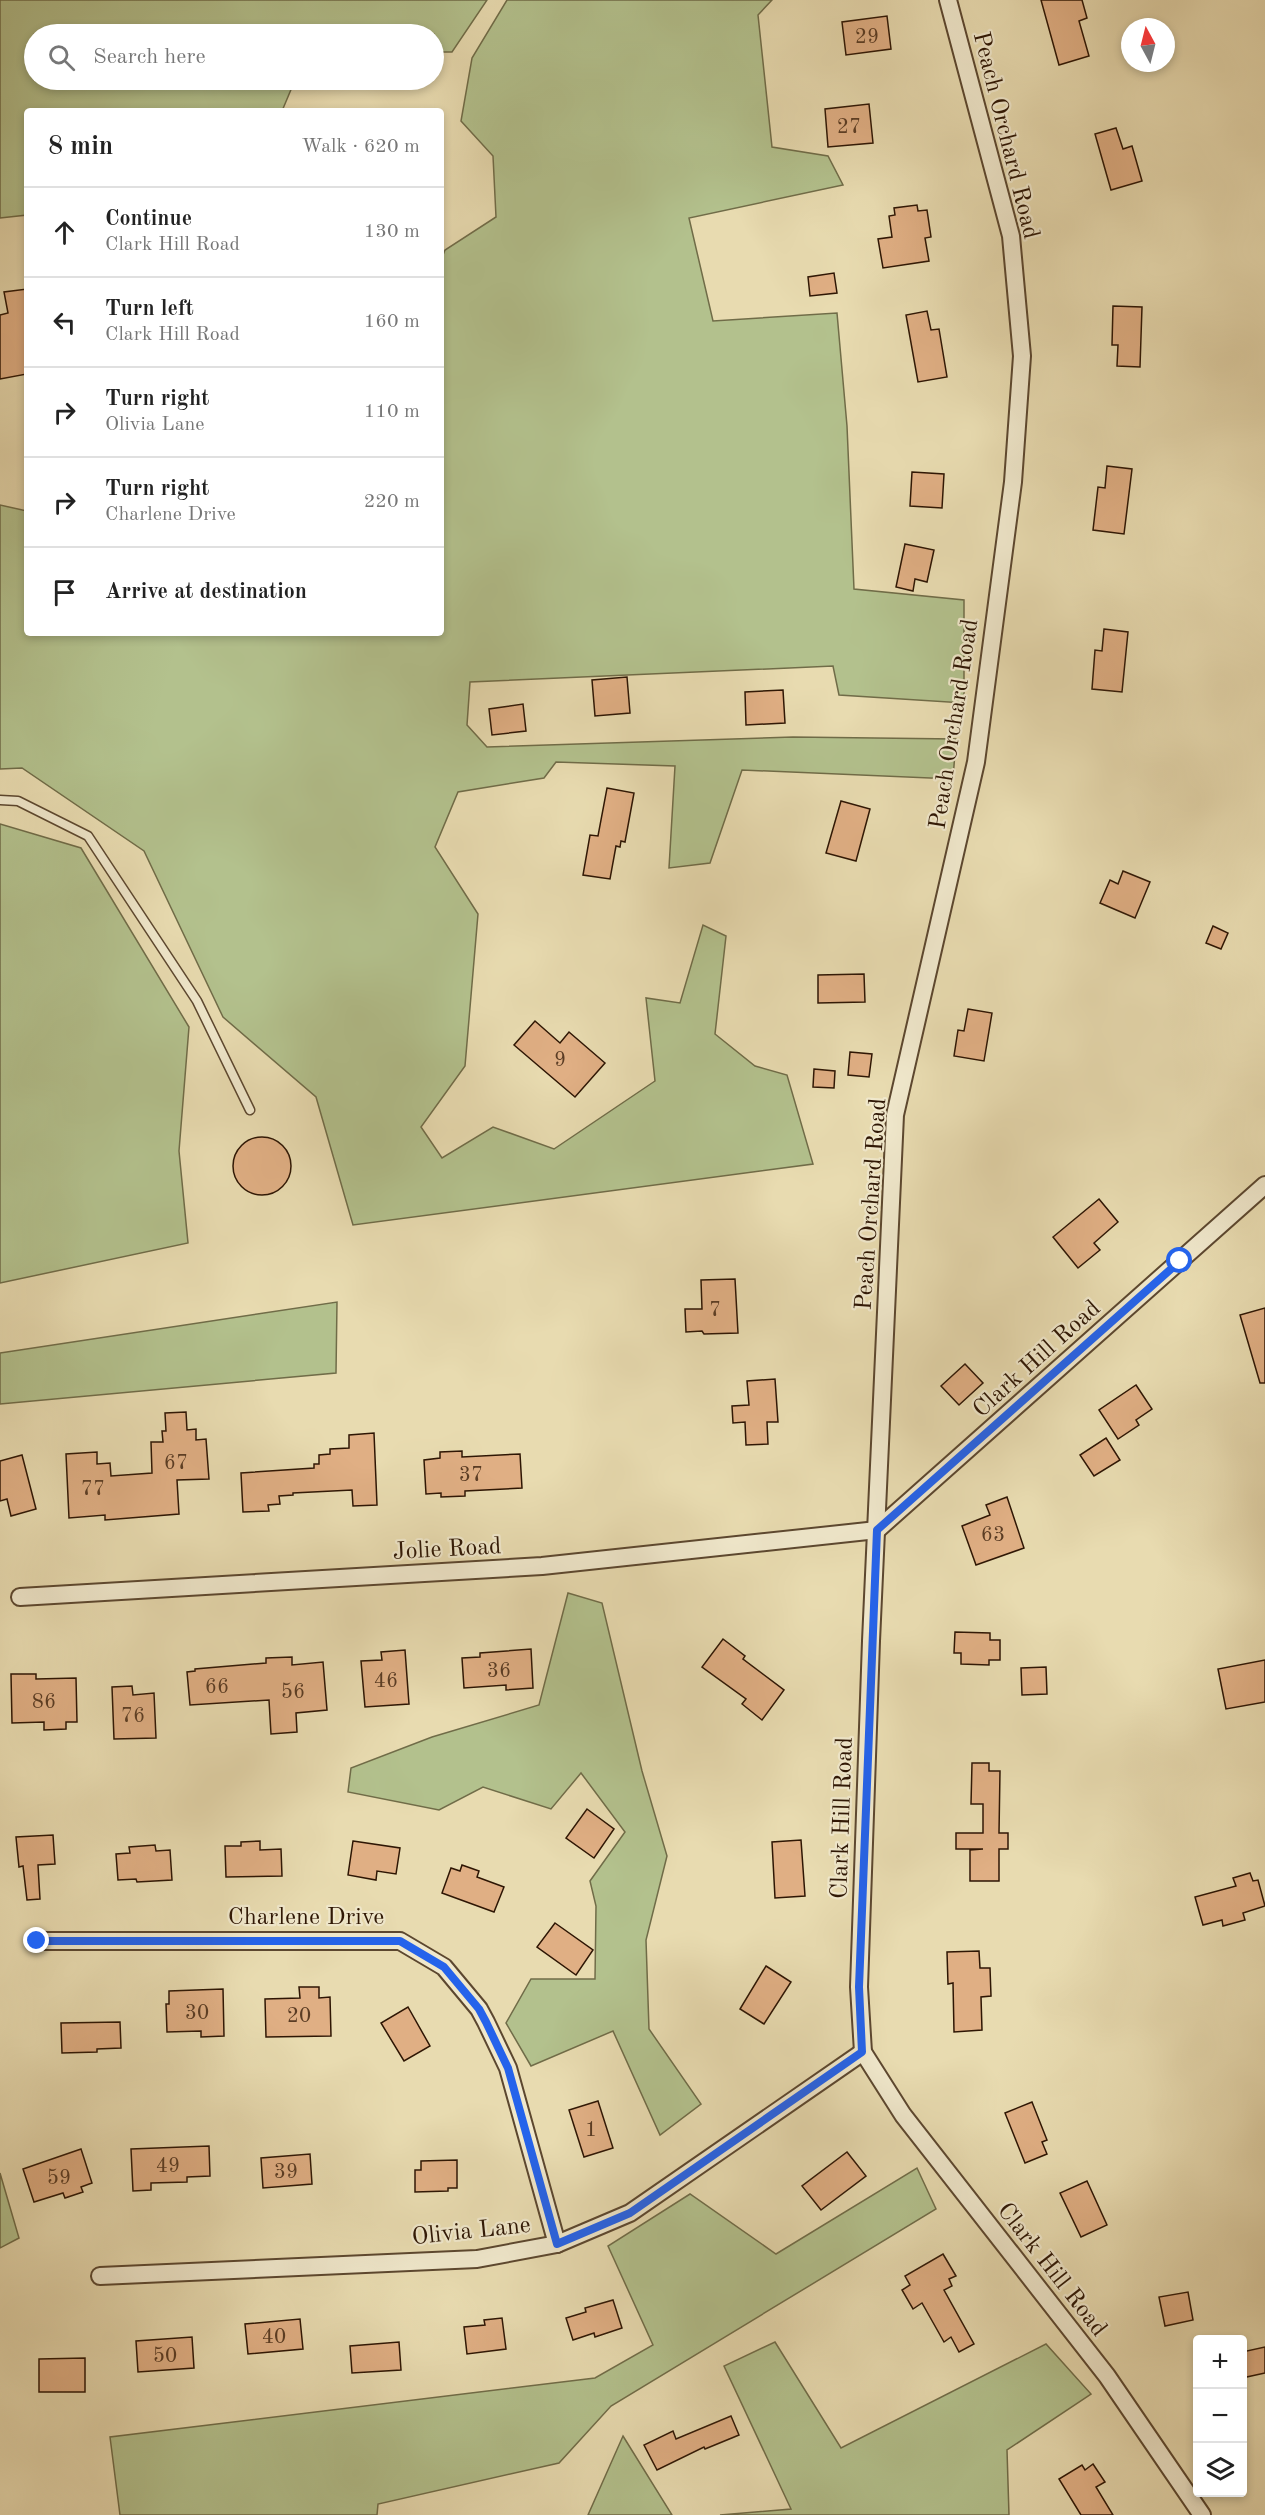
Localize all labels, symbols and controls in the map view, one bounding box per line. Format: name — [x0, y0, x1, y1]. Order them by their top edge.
north arrow — [1121, 18, 1175, 72]
search box — [24, 24, 444, 90]
house number: 29 — [855, 27, 879, 48]
street label: Peach Orchard Road — [968, 29, 1042, 242]
icon: search — [45, 41, 78, 74]
text: Search here — [93, 46, 206, 68]
house number: 27 — [837, 117, 861, 138]
text: 8 min — [48, 134, 113, 160]
text: Walk · 620 m — [301, 137, 420, 157]
text: Continue — [105, 208, 192, 230]
icon: ahead — [48, 216, 81, 249]
text: 130 m — [364, 222, 420, 242]
text: Clark Hill Road — [105, 235, 240, 255]
text: Turn left — [105, 298, 194, 320]
icon: left — [48, 306, 81, 339]
text: 160 m — [364, 312, 420, 332]
text: Clark Hill Road — [105, 325, 240, 345]
text: Turn right — [105, 388, 209, 410]
icon: right — [48, 396, 81, 429]
text: 110 m — [364, 402, 420, 422]
text: Olivia Lane — [105, 415, 205, 435]
text: Turn right — [105, 478, 209, 500]
icon: right — [48, 486, 81, 519]
text: 220 m — [364, 492, 420, 512]
text: Charlene Drive — [105, 505, 236, 525]
icon: arrive — [48, 576, 81, 609]
text: Arrive at destination — [105, 581, 307, 603]
street label: Peach Orchard Road — [926, 617, 983, 831]
house number: 9 — [554, 1050, 566, 1071]
street label: Peach Orchard Road — [853, 1097, 891, 1311]
route start — [1166, 1247, 1192, 1273]
street label: Clark Hill Road — [969, 1296, 1106, 1423]
house number: 7 — [709, 1300, 721, 1321]
house number: 67 — [164, 1453, 188, 1474]
house number: 37 — [459, 1465, 483, 1486]
house number: 77 — [81, 1479, 105, 1500]
house number: 63 — [981, 1525, 1005, 1546]
street label: Jolie Road — [392, 1535, 502, 1565]
house number: 36 — [487, 1661, 511, 1682]
house number: 46 — [374, 1671, 398, 1692]
house number: 66 — [205, 1677, 229, 1698]
house number: 56 — [281, 1682, 305, 1703]
house number: 86 — [32, 1692, 56, 1713]
house number: 76 — [121, 1706, 145, 1727]
street label: Clark Hill Road — [828, 1737, 858, 1899]
street label: Charlene Drive — [228, 1906, 384, 1930]
route end — [23, 1927, 49, 1953]
house number: 30 — [185, 2003, 209, 2024]
house number: 20 — [287, 2006, 311, 2027]
house number: 1 — [585, 2120, 597, 2141]
house number: 49 — [156, 2156, 180, 2177]
house number: 39 — [274, 2162, 298, 2183]
house number: 59 — [47, 2168, 71, 2189]
street label: Clark Hill Road — [992, 2199, 1111, 2341]
street label: Olivia Lane — [411, 2214, 532, 2250]
house number: 40 — [262, 2327, 286, 2348]
map controls — [1193, 2335, 1247, 2497]
button: + — [1193, 2335, 1247, 2389]
house number: 50 — [153, 2346, 177, 2367]
button: − — [1193, 2389, 1247, 2443]
button: layers — [1193, 2443, 1247, 2497]

